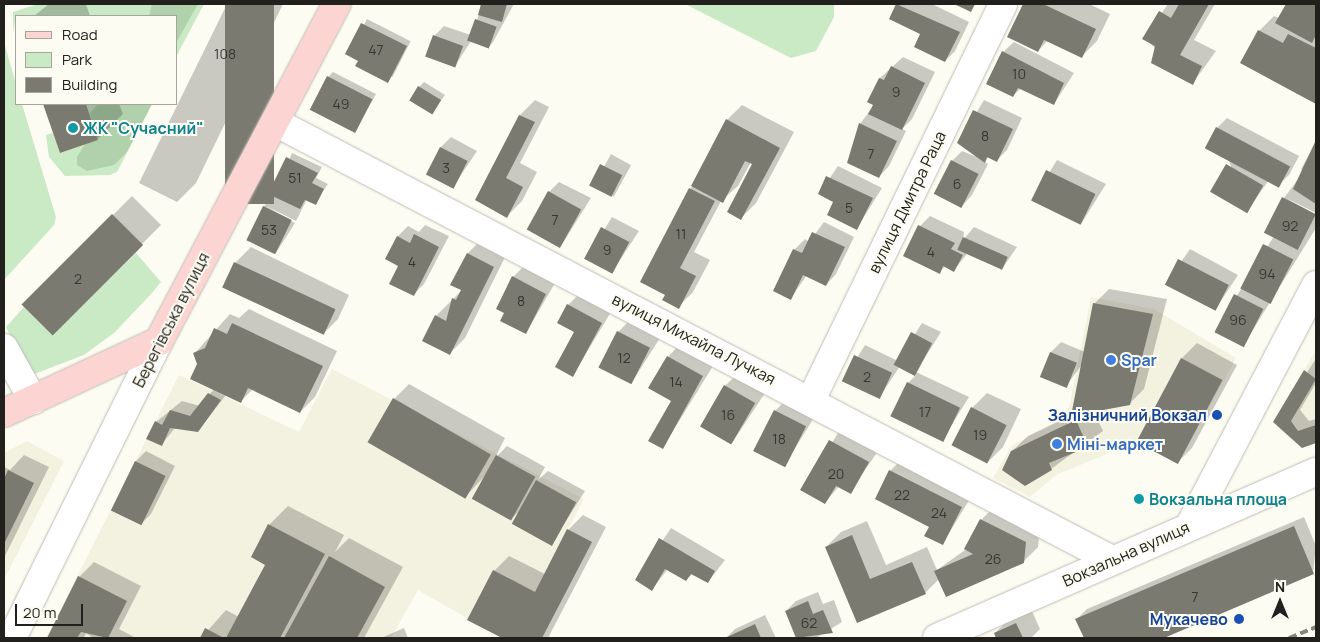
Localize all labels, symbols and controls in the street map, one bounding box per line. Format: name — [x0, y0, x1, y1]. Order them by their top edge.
legend — [15, 15, 178, 105]
text: Road — [62, 24, 98, 45]
house number: 47 — [368, 42, 384, 58]
house number: 108 — [214, 46, 236, 62]
text: Park — [62, 49, 92, 70]
house number: 10 — [1012, 66, 1026, 82]
text: Building — [62, 74, 117, 95]
house number: 9 — [892, 84, 900, 100]
house number: 49 — [333, 96, 349, 112]
place label: ЖК "Сучасний" — [83, 118, 204, 138]
marker: ЖК "Сучасний" — [67, 122, 79, 134]
street label: вулиця Дмитра Раца — [864, 128, 950, 276]
house number: 8 — [981, 128, 989, 144]
house number: 7 — [867, 146, 875, 162]
house number: 3 — [442, 160, 450, 176]
house number: 51 — [288, 170, 302, 186]
house number: 6 — [953, 176, 961, 192]
house number: 5 — [845, 200, 853, 216]
house number: 7 — [551, 212, 559, 228]
house number: 92 — [1282, 218, 1298, 234]
house number: 53 — [261, 222, 277, 238]
house number: 11 — [676, 226, 686, 242]
house number: 9 — [603, 242, 611, 258]
house number: 4 — [927, 244, 935, 260]
street label: Берегівська вулиця — [129, 249, 213, 391]
house number: 4 — [408, 254, 416, 270]
house number: 94 — [1259, 266, 1275, 282]
house number: 2 — [74, 271, 82, 287]
street label: вулиця Михайла Лучкая — [609, 289, 779, 389]
house number: 8 — [517, 293, 525, 309]
house number: 96 — [1229, 312, 1247, 328]
house number: 12 — [617, 350, 631, 366]
place label: Spar — [1121, 350, 1157, 370]
marker: Spar — [1105, 354, 1117, 366]
house number: 2 — [863, 369, 871, 385]
house number: 14 — [669, 374, 683, 390]
house number: 17 — [919, 404, 931, 420]
place label: Залізничний Вокзал — [1048, 405, 1207, 425]
house number: 16 — [721, 407, 735, 423]
marker: Залізничний Вокзал — [1211, 409, 1223, 421]
house number: 19 — [973, 427, 987, 443]
house number: 18 — [772, 431, 786, 447]
place label: Міні-маркет — [1067, 434, 1163, 454]
marker: Міні-маркет — [1051, 438, 1063, 450]
house number: 20 — [828, 466, 844, 482]
house number: 22 — [894, 487, 910, 503]
place label: Вокзальна площа — [1149, 489, 1287, 509]
marker: Вокзальна площа — [1133, 493, 1145, 505]
house number: 24 — [931, 505, 947, 521]
street label: Вокзальна вулиця — [1060, 517, 1192, 591]
house number: 26 — [985, 551, 1001, 567]
north arrow — [1255, 577, 1305, 627]
text: N — [1275, 577, 1285, 596]
house number: 7 — [1191, 589, 1199, 605]
scale bar — [18, 594, 85, 626]
text: 20 m — [23, 602, 56, 623]
place label: Мукачево — [1150, 609, 1228, 629]
marker: Мукачево — [1232, 612, 1246, 626]
house number: 62 — [801, 615, 817, 631]

